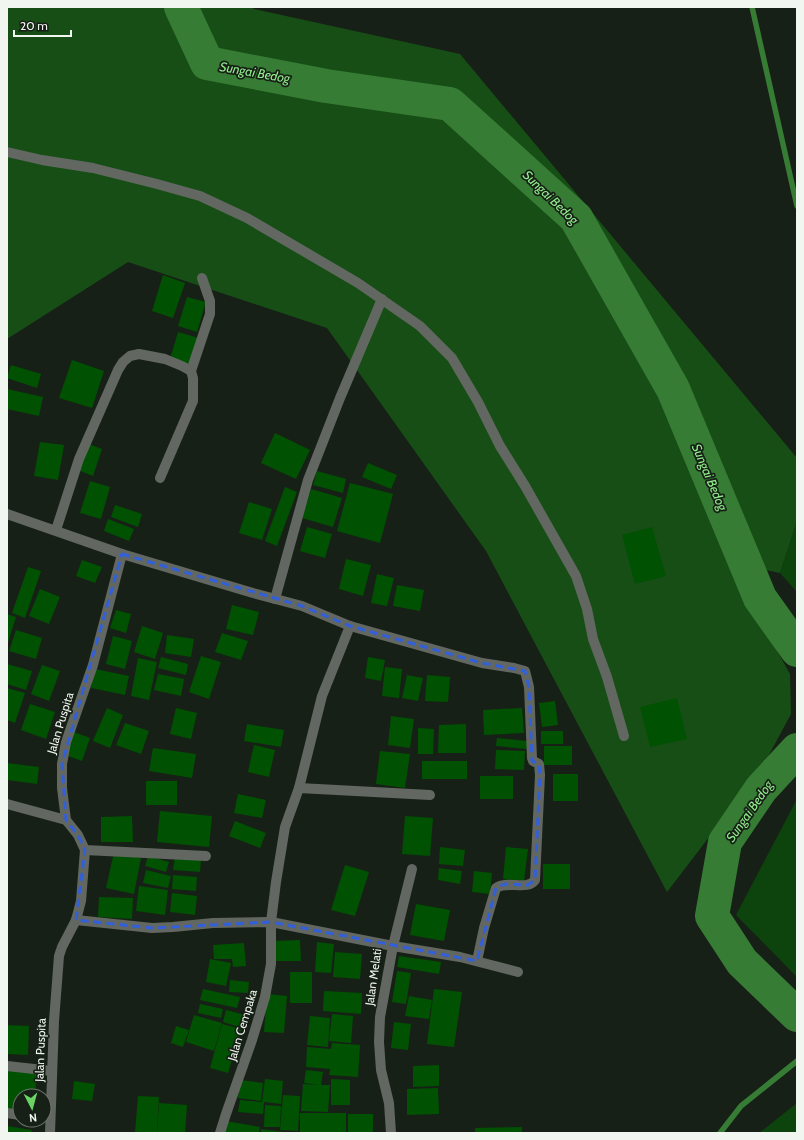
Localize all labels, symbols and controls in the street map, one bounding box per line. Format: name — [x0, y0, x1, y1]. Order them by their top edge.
scale bar — [14, 12, 71, 38]
text: 20 m — [20, 18, 48, 33]
water label: Sungai Bedog — [219, 58, 292, 86]
water label: Sungai Bedog — [520, 167, 583, 228]
water label: Sungai Bedog — [689, 441, 732, 514]
street label: Jalan Puspita — [43, 690, 77, 757]
water label: Sungai Bedog — [722, 776, 777, 845]
street label: Jalan Melati — [361, 947, 384, 1008]
street label: Jalan Cempaka — [224, 987, 260, 1064]
street label: Jalan Puspita — [31, 1018, 49, 1083]
north arrow — [12, 1088, 52, 1128]
text: N — [28, 1111, 38, 1125]

